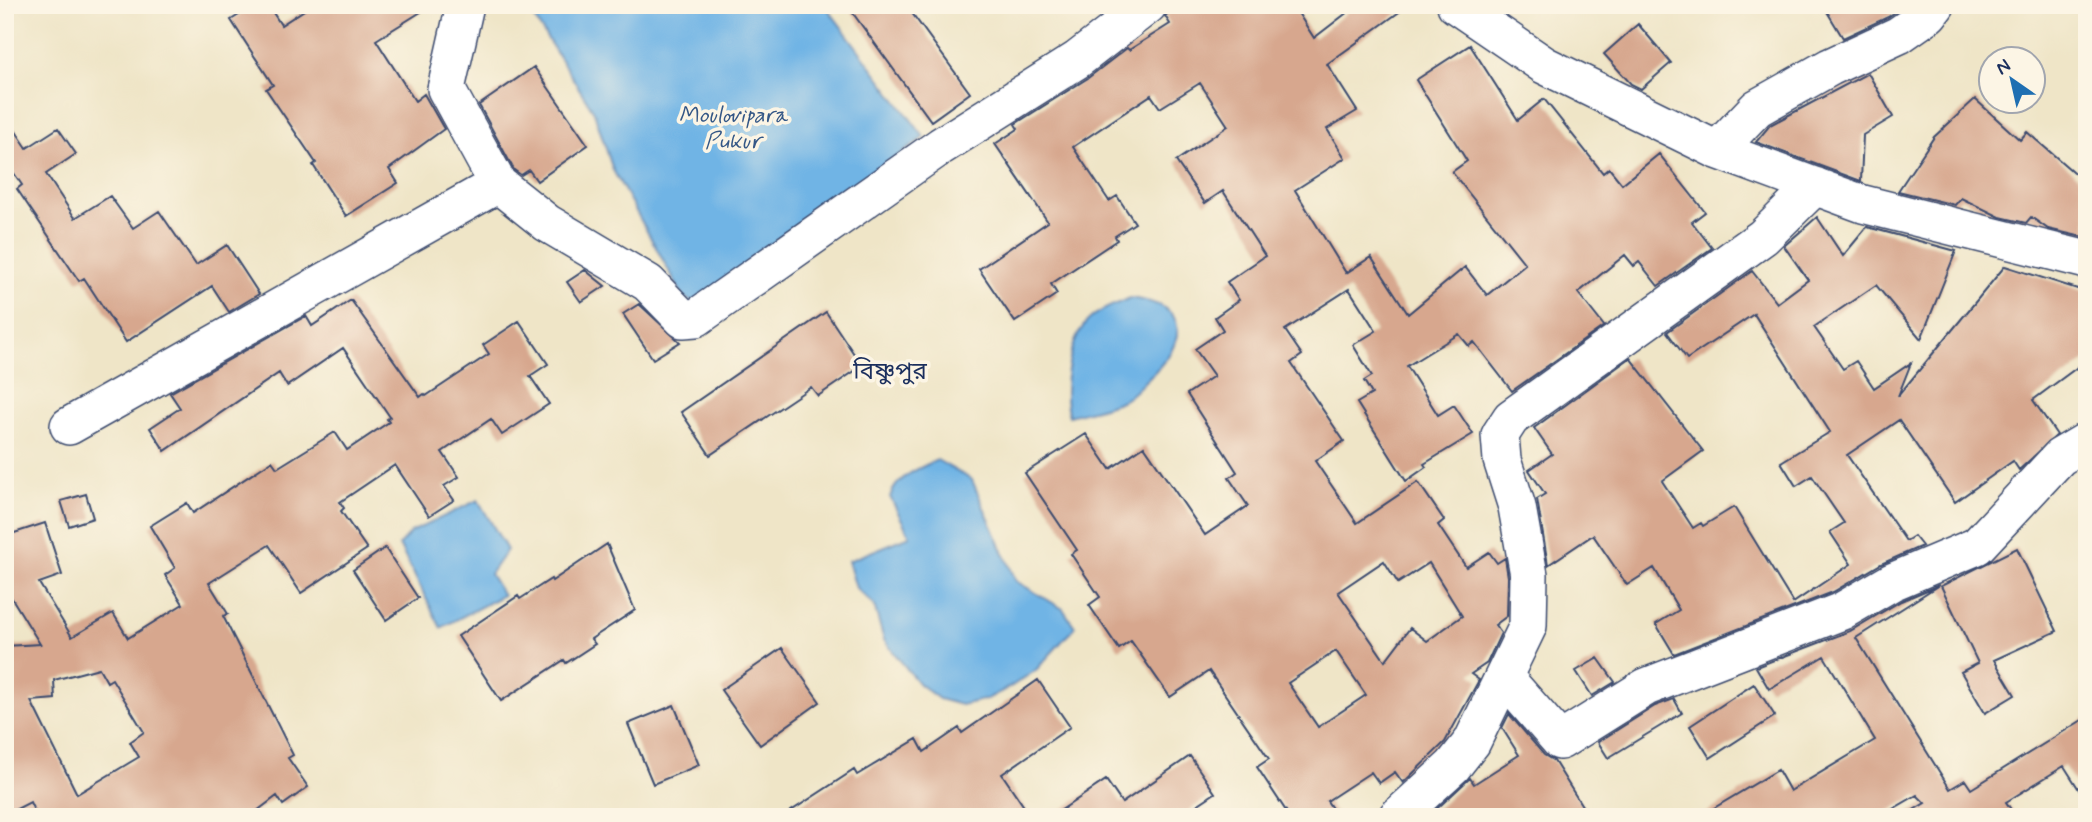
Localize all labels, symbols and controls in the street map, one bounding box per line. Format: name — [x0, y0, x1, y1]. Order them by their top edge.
north arrow — [1976, 46, 2046, 116]
text: N — [1991, 53, 2016, 81]
water label: Moulovipara Pukur — [679, 101, 789, 157]
district label: বিষ্ণুপুর — [852, 357, 927, 388]

